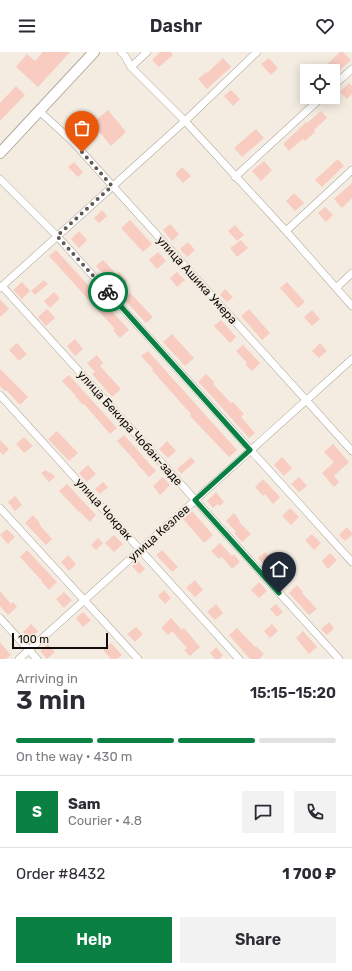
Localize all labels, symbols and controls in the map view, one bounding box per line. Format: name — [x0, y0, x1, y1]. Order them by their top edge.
icon: menu — [16, 15, 38, 37]
text: Dashr — [150, 15, 202, 37]
icon: heart — [314, 15, 336, 37]
map controls — [300, 64, 340, 104]
button: locate — [300, 64, 340, 104]
pin — [65, 111, 99, 152]
icon: bag — [71, 117, 93, 139]
street label: улица Ашика Умера — [154, 233, 240, 327]
courier — [88, 272, 128, 312]
icon: bike — [97, 281, 119, 303]
street label: улица Бекира Чобан-заде — [74, 367, 186, 489]
street label: улица Чокрак — [72, 475, 136, 543]
street label: улица Кезлев — [125, 502, 193, 564]
pin — [262, 552, 296, 593]
icon: home — [268, 558, 290, 580]
scale bar — [12, 631, 108, 650]
text: 100 m — [18, 633, 49, 646]
text: Arriving in — [16, 671, 78, 686]
text: 15:15–15:20 — [250, 684, 336, 702]
text: 3 min — [16, 685, 86, 716]
text: On the way · 430 m — [16, 749, 132, 764]
button: chat — [242, 791, 284, 833]
button: phone — [294, 791, 336, 833]
text: Sam — [68, 795, 101, 813]
text: S — [32, 803, 42, 821]
text: Courier · 4.8 — [68, 813, 142, 828]
text: Order #8432 — [16, 865, 105, 883]
text: 1 700 ₽ — [282, 865, 336, 883]
button: Help — [16, 917, 172, 963]
button: Share — [180, 917, 336, 963]

